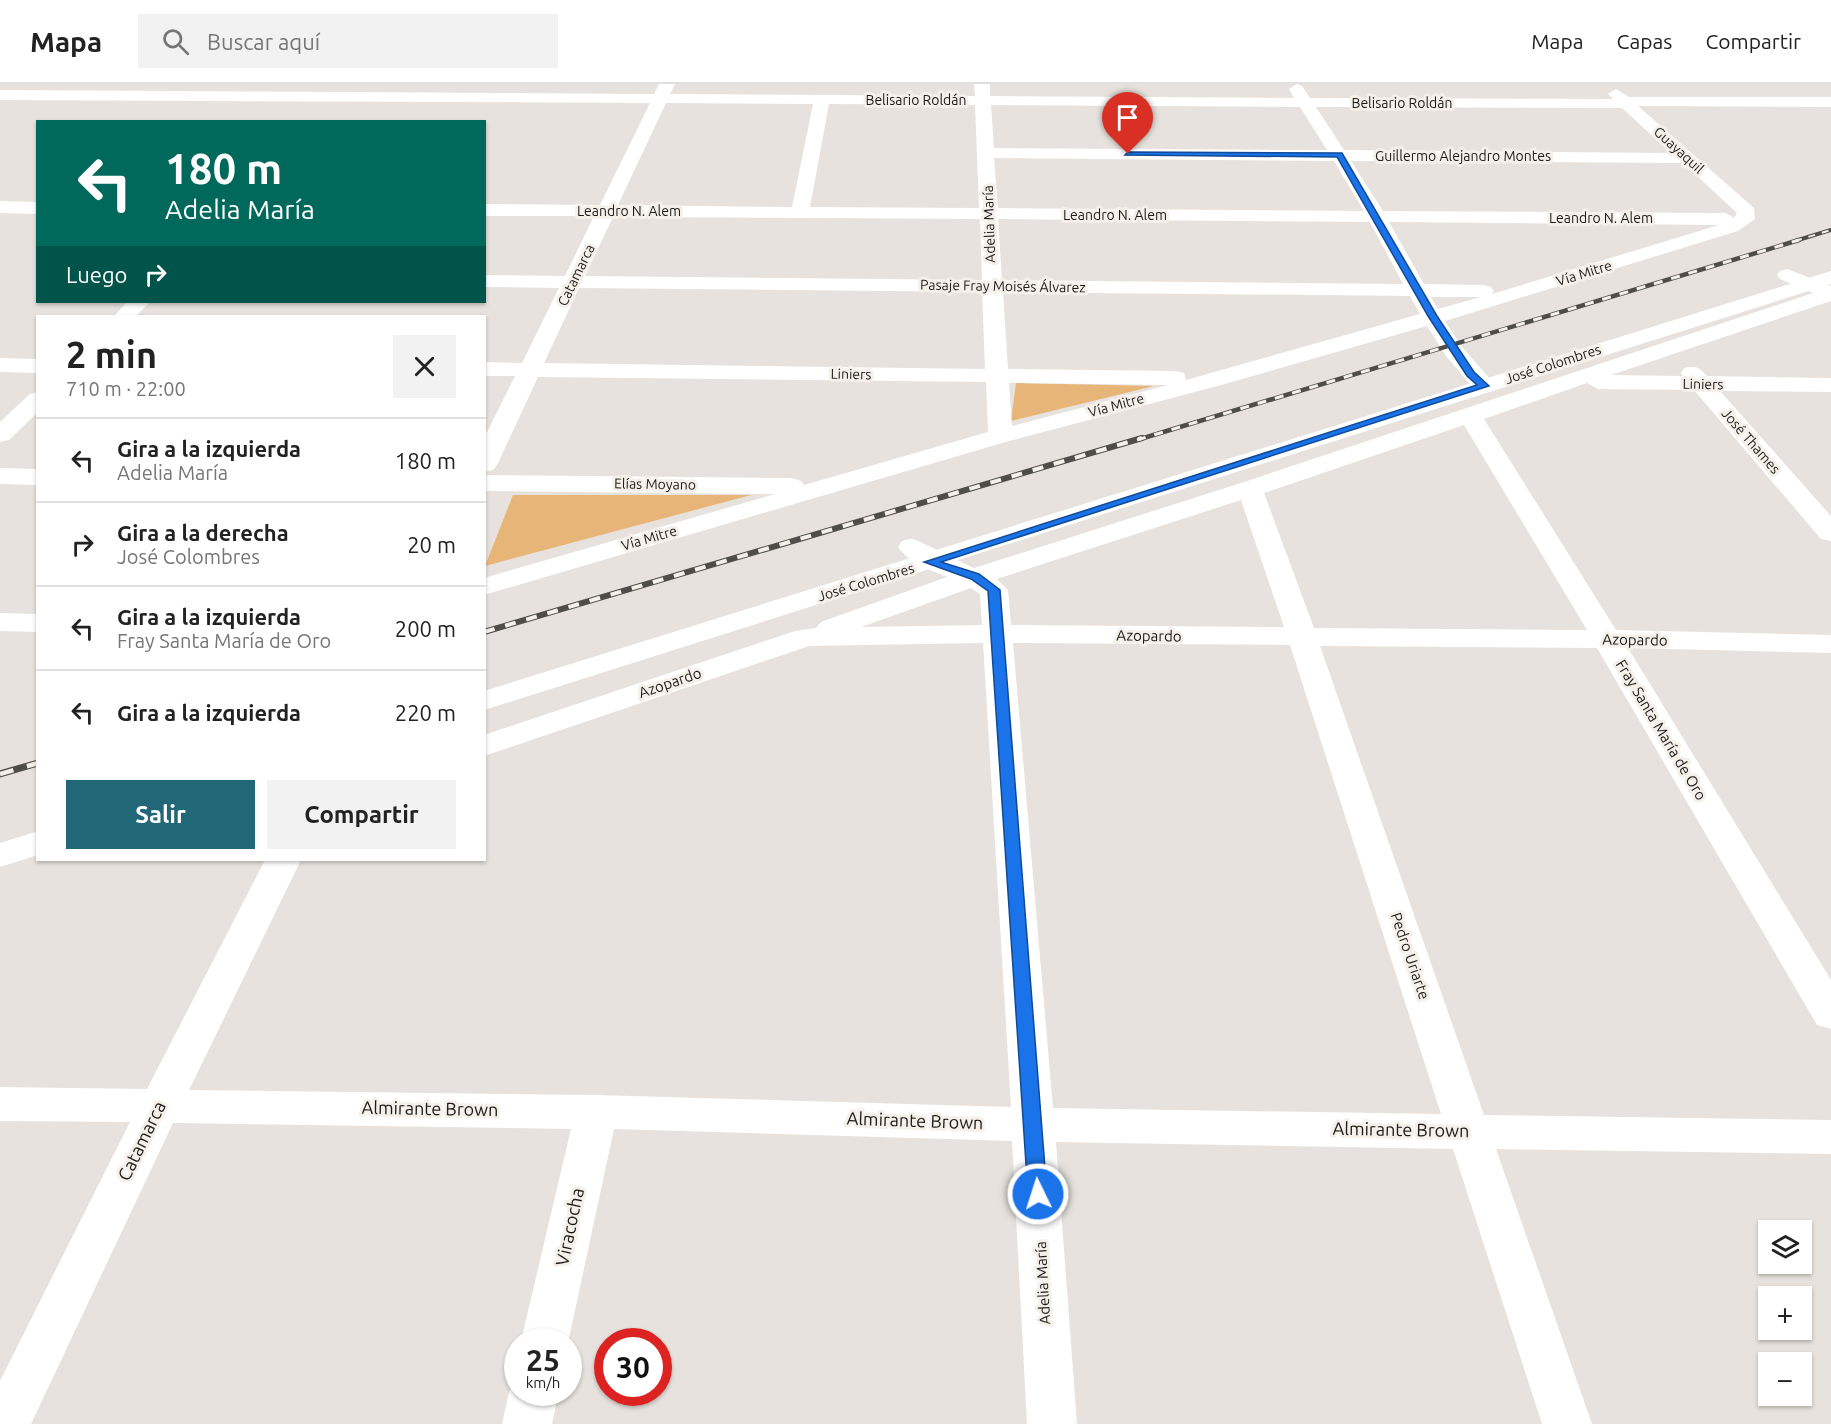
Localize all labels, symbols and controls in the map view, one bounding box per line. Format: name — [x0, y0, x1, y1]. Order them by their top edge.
search box — [138, 14, 558, 68]
icon: search — [159, 25, 192, 58]
text: Mapa — [30, 26, 102, 57]
text: Buscar aquí — [207, 29, 320, 54]
text: Mapa — [1531, 29, 1583, 53]
text: Capas — [1616, 29, 1672, 53]
text: Compartir — [1705, 29, 1801, 53]
street label: Belisario Roldán — [866, 92, 967, 108]
pin — [1102, 92, 1153, 154]
street label: Belisario Roldán — [1352, 95, 1453, 111]
icon: arrive — [1111, 101, 1144, 134]
street label: Guayaquil — [1651, 123, 1707, 177]
icon: left — [66, 144, 144, 222]
text: 180 m — [165, 145, 282, 192]
street label: Guillermo Alejandro Montes — [1375, 148, 1551, 164]
street label: Adelia María — [980, 185, 998, 263]
text: Adelia María — [165, 194, 315, 224]
street label: Leandro N. Alem — [577, 203, 681, 219]
street label: Leandro N. Alem — [1063, 207, 1167, 223]
street label: Leandro N. Alem — [1549, 210, 1653, 226]
street label: Catamarca — [554, 242, 598, 308]
street label: Vía Mitre — [1554, 257, 1614, 289]
icon: right — [139, 258, 172, 291]
text: Luego — [66, 262, 127, 287]
street label: Pasaje Fray Moisés Álvarez — [920, 276, 1086, 295]
text: 2 min — [66, 334, 157, 375]
button: close — [393, 335, 456, 398]
street label: José Colombres — [1503, 341, 1603, 387]
street label: Liniers — [830, 366, 872, 382]
street label: Liniers — [1682, 376, 1724, 392]
text: 710 m · 22:00 — [66, 377, 186, 400]
street label: Vía Mitre — [1086, 390, 1146, 420]
street label: José Thames — [1718, 405, 1784, 477]
text: Gira a la izquierda — [117, 436, 301, 461]
icon: left — [66, 444, 99, 477]
text: 180 m — [395, 448, 456, 473]
text: Adelia María — [117, 461, 228, 484]
street label: Elías Moyano — [614, 475, 696, 493]
text: Gira a la derecha — [117, 520, 289, 545]
street label: Vía Mitre — [619, 522, 679, 554]
icon: right — [66, 528, 99, 561]
text: 20 m — [407, 532, 456, 557]
text: José Colombres — [117, 545, 260, 568]
street label: José Colombres — [816, 560, 916, 604]
text: Gira a la izquierda — [117, 604, 301, 629]
icon: left — [66, 612, 99, 645]
text: 200 m — [395, 616, 456, 641]
street label: Azopardo — [1116, 626, 1182, 645]
text: Fray Santa María de Oro — [117, 629, 331, 652]
street label: Azopardo — [1602, 630, 1668, 649]
street label: Fray Santa María de Oro — [1613, 657, 1710, 803]
street label: Azopardo — [636, 664, 703, 701]
icon: left — [66, 696, 99, 729]
text: Gira a la izquierda — [117, 700, 301, 725]
text: 220 m — [395, 700, 456, 725]
button: Salir — [66, 780, 255, 849]
button: Compartir — [267, 780, 456, 849]
street label: Pedro Uriarte — [1388, 910, 1433, 1002]
street label: Almirante Brown — [361, 1097, 499, 1119]
street label: Catamarca — [113, 1098, 169, 1183]
street label: Almirante Brown — [846, 1108, 984, 1132]
street label: Almirante Brown — [1332, 1118, 1470, 1140]
position arrow — [1006, 1162, 1070, 1226]
street label: Viracocha — [551, 1186, 587, 1268]
map controls — [1758, 1220, 1812, 1406]
button: layers — [1758, 1220, 1812, 1274]
street label: Adelia María — [1032, 1241, 1053, 1325]
button: + — [1758, 1286, 1812, 1340]
speed limit sign: 30 — [594, 1328, 672, 1406]
text: 25 — [526, 1343, 560, 1377]
button: − — [1758, 1352, 1812, 1406]
text: km/h — [526, 1374, 560, 1391]

